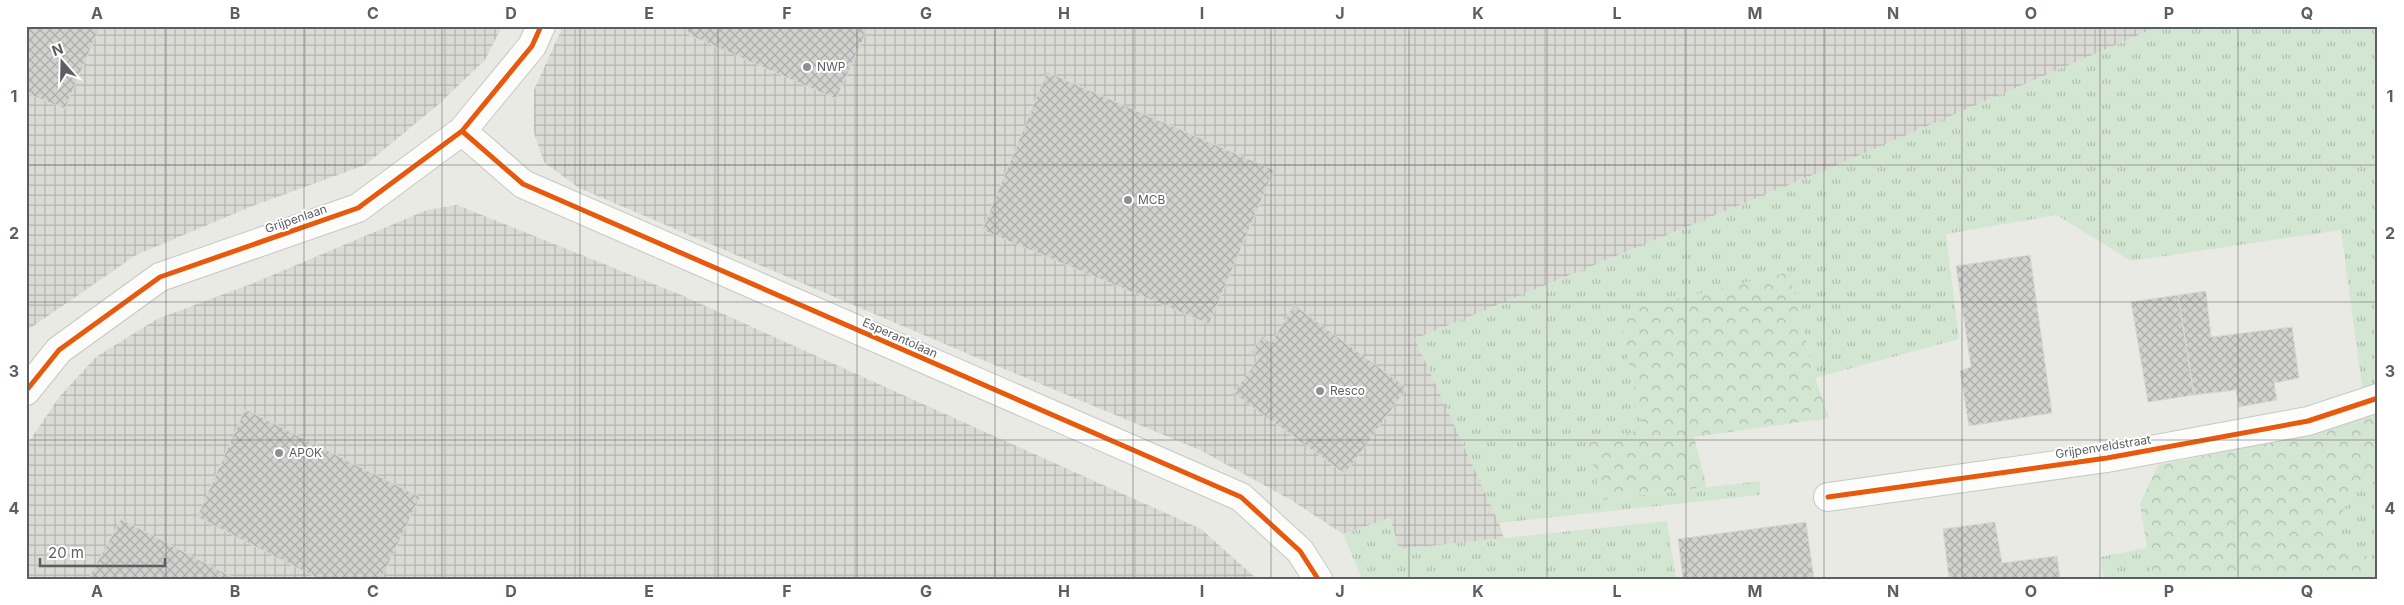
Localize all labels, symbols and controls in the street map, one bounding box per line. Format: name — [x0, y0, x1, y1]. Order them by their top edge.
text: A — [91, 3, 103, 23]
text: B — [230, 3, 240, 23]
text: C — [367, 3, 379, 23]
text: D — [505, 3, 517, 23]
text: E — [644, 3, 654, 23]
text: F — [782, 3, 792, 23]
text: G — [920, 3, 932, 23]
text: H — [1058, 3, 1070, 23]
text: I — [1200, 3, 1204, 23]
text: J — [1335, 3, 1345, 23]
text: K — [1472, 3, 1484, 23]
text: L — [1612, 3, 1622, 23]
text: M — [1748, 3, 1762, 23]
text: N — [1887, 3, 1899, 23]
text: O — [2025, 3, 2037, 23]
text: P — [2164, 3, 2174, 23]
text: Q — [2301, 3, 2313, 23]
north arrow — [38, 38, 88, 88]
text: N — [49, 40, 65, 59]
place label: NWP — [817, 59, 846, 74]
marker: NWP — [801, 61, 813, 73]
text: 1 — [11, 86, 17, 106]
text: 1 — [2387, 86, 2393, 106]
place label: MCB — [1138, 192, 1166, 207]
marker: MCB — [1122, 194, 1134, 206]
street label: Grijpenlaan — [263, 201, 329, 236]
text: 2 — [9, 223, 19, 243]
text: 2 — [2385, 223, 2395, 243]
street label: Esperantolaan — [860, 314, 940, 361]
text: 3 — [9, 361, 19, 381]
text: 3 — [2385, 361, 2395, 381]
place label: Resco — [1330, 383, 1365, 398]
marker: Resco — [1314, 385, 1326, 397]
street label: Grijpenveldstraat — [2054, 432, 2152, 461]
place label: APOK — [289, 445, 322, 460]
marker: APOK — [273, 447, 285, 459]
text: 4 — [9, 498, 20, 518]
text: 4 — [2385, 498, 2396, 518]
scale bar — [40, 535, 165, 567]
text: 20 m — [48, 543, 84, 562]
text: A — [91, 581, 103, 601]
text: B — [230, 581, 240, 601]
text: C — [367, 581, 379, 601]
text: D — [505, 581, 517, 601]
text: E — [644, 581, 654, 601]
text: F — [782, 581, 792, 601]
text: G — [920, 581, 932, 601]
text: H — [1058, 581, 1070, 601]
text: I — [1200, 581, 1204, 601]
text: J — [1335, 581, 1345, 601]
text: K — [1472, 581, 1484, 601]
text: L — [1612, 581, 1622, 601]
text: M — [1748, 581, 1762, 601]
text: N — [1887, 581, 1899, 601]
text: O — [2025, 581, 2037, 601]
text: P — [2164, 581, 2174, 601]
text: Q — [2301, 581, 2313, 601]

